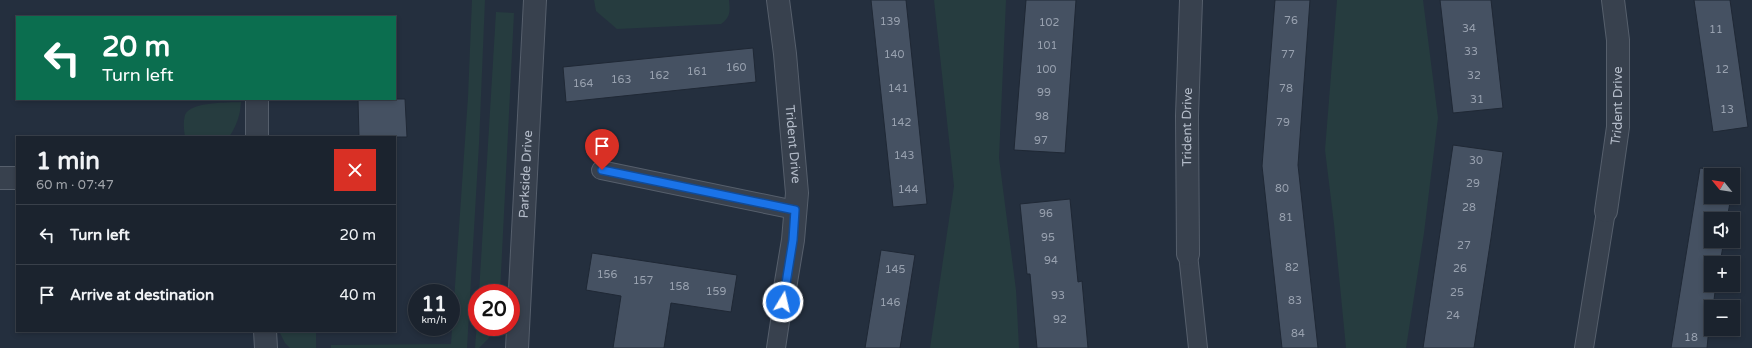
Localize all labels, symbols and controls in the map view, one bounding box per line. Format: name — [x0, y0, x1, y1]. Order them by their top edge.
house number: 76 — [1284, 14, 1298, 27]
house number: 139 — [880, 15, 900, 28]
house number: 102 — [1039, 16, 1059, 29]
house number: 34 — [1462, 22, 1476, 35]
house number: 11 — [1709, 23, 1723, 36]
text: 20 m — [102, 30, 170, 64]
icon: left — [36, 32, 88, 84]
house number: 101 — [1037, 39, 1057, 52]
house number: 33 — [1464, 45, 1478, 58]
house number: 140 — [884, 48, 904, 61]
house number: 77 — [1281, 48, 1295, 61]
house number: 160 — [726, 61, 746, 74]
house number: 100 — [1036, 63, 1056, 76]
house number: 12 — [1715, 63, 1729, 76]
text: Turn left — [102, 64, 174, 86]
house number: 161 — [687, 65, 707, 78]
street label: Trident Drive — [1607, 66, 1626, 146]
house number: 162 — [649, 69, 669, 82]
house number: 32 — [1467, 69, 1481, 82]
house number: 163 — [611, 73, 631, 86]
house number: 164 — [573, 77, 593, 90]
house number: 141 — [888, 82, 908, 95]
house number: 78 — [1279, 82, 1293, 95]
house number: 99 — [1037, 86, 1051, 99]
street label: Trident Drive — [1179, 87, 1196, 167]
house number: 31 — [1470, 93, 1484, 106]
house number: 13 — [1720, 103, 1734, 116]
street label: Trident Drive — [781, 104, 804, 184]
house number: 98 — [1035, 110, 1049, 123]
house number: 142 — [891, 116, 911, 129]
house number: 79 — [1276, 116, 1290, 129]
pin — [585, 129, 619, 170]
street label: Parkside Drive — [516, 130, 536, 219]
house number: 97 — [1034, 134, 1048, 147]
icon: arrive — [591, 135, 613, 157]
text: 1 min — [36, 147, 100, 176]
button: close — [334, 149, 376, 191]
house number: 143 — [894, 149, 914, 162]
house number: 30 — [1469, 154, 1483, 167]
north arrow — [1704, 168, 1740, 204]
map controls — [1704, 168, 1740, 336]
text: 60 m · 07:47 — [36, 177, 114, 193]
house number: 29 — [1466, 177, 1480, 190]
house number: 80 — [1275, 182, 1289, 195]
house number: 144 — [898, 183, 918, 196]
house number: 28 — [1462, 201, 1476, 214]
house number: 96 — [1039, 207, 1053, 220]
house number: 81 — [1279, 211, 1293, 224]
button: sound — [1704, 212, 1740, 248]
icon: left — [36, 224, 58, 246]
text: Turn left — [70, 226, 130, 244]
text: 20 m — [339, 226, 376, 244]
house number: 95 — [1041, 231, 1055, 244]
house number: 27 — [1457, 239, 1471, 252]
house number: 94 — [1044, 254, 1058, 267]
button: + — [1704, 256, 1740, 292]
house number: 82 — [1285, 261, 1299, 274]
house number: 26 — [1453, 262, 1467, 275]
house number: 145 — [885, 263, 905, 276]
house number: 156 — [597, 268, 617, 281]
house number: 157 — [633, 274, 653, 287]
house number: 158 — [669, 280, 689, 293]
position arrow — [762, 281, 804, 323]
icon: arrive — [36, 284, 58, 306]
speed limit sign: 20 — [468, 284, 520, 336]
house number: 159 — [706, 285, 726, 298]
text: Arrive at destination — [70, 286, 214, 304]
text: 40 m — [339, 286, 376, 304]
house number: 25 — [1450, 286, 1464, 299]
house number: 93 — [1051, 289, 1065, 302]
text: 11 — [421, 293, 447, 317]
house number: 83 — [1288, 294, 1302, 307]
house number: 146 — [880, 296, 900, 309]
button: − — [1704, 300, 1740, 336]
house number: 24 — [1446, 309, 1460, 322]
house number: 92 — [1053, 313, 1067, 326]
text: km/h — [421, 314, 447, 326]
house number: 84 — [1291, 327, 1305, 340]
house number: 18 — [1684, 331, 1698, 344]

